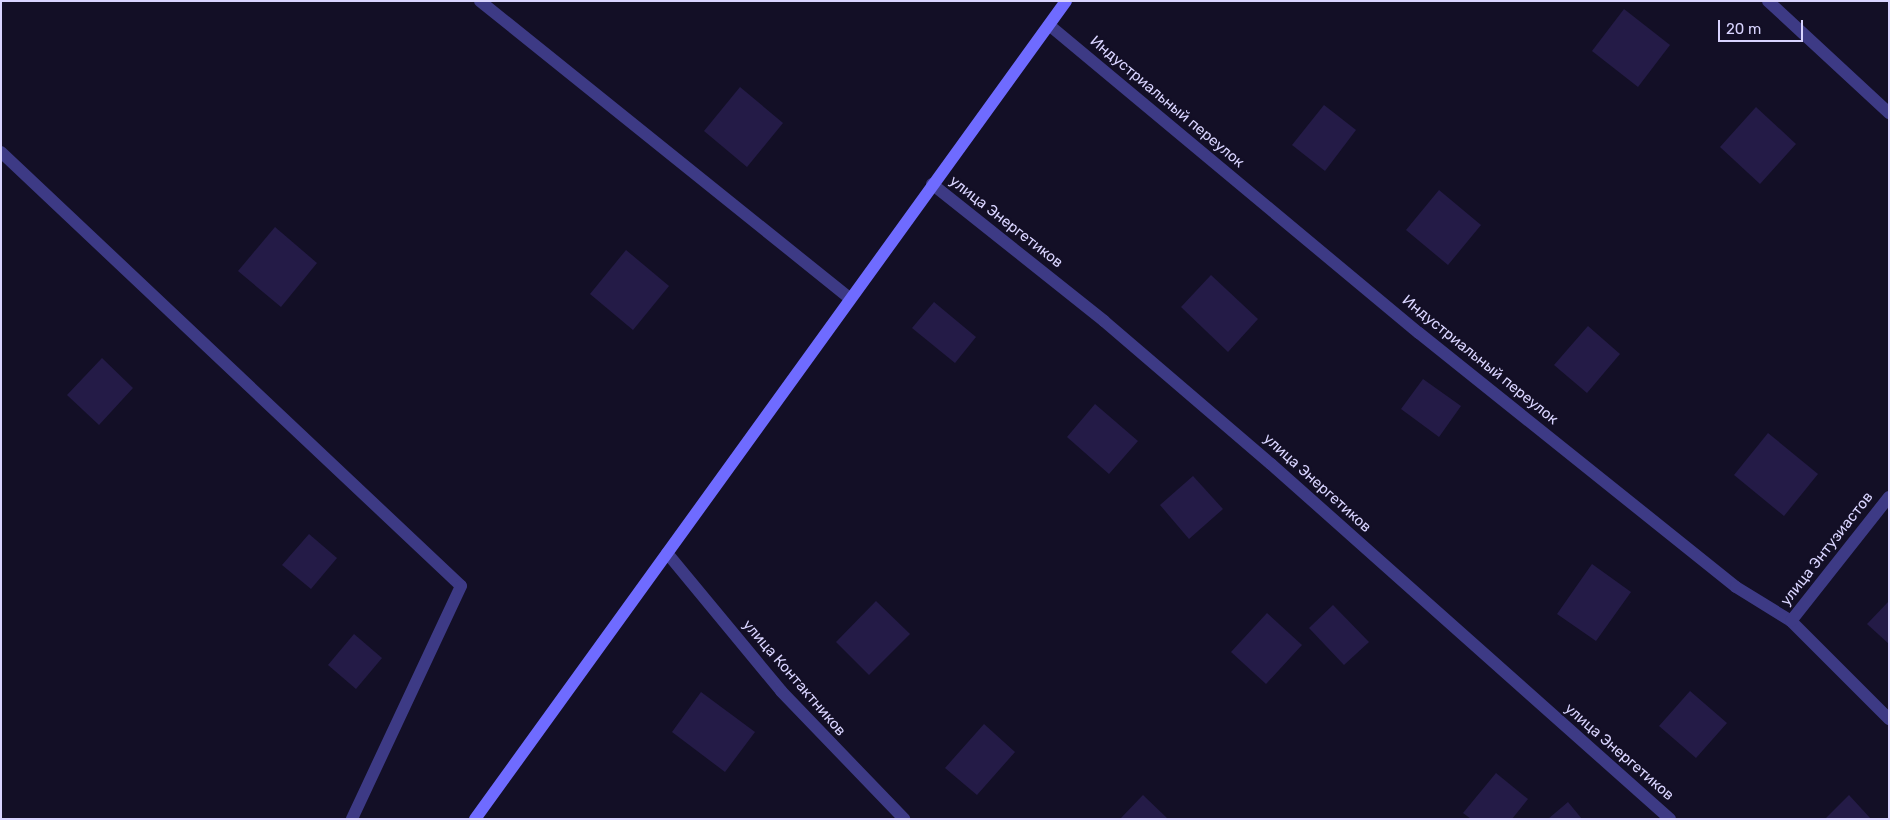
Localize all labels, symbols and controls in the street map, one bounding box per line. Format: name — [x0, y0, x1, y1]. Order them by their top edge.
scale bar — [1720, 10, 1805, 42]
text: 20 m — [1726, 20, 1761, 38]
street label: Индустриальный переулок — [1086, 32, 1248, 172]
street label: улица Энергетиков — [946, 172, 1066, 272]
street label: Индустриальный переулок — [1398, 291, 1562, 429]
street label: улица Энергетиков — [1259, 430, 1375, 536]
street label: улица Энтузиастов — [1777, 488, 1877, 610]
street label: улица Контактников — [739, 616, 849, 740]
street label: улица Энергетиков — [1561, 700, 1677, 804]

